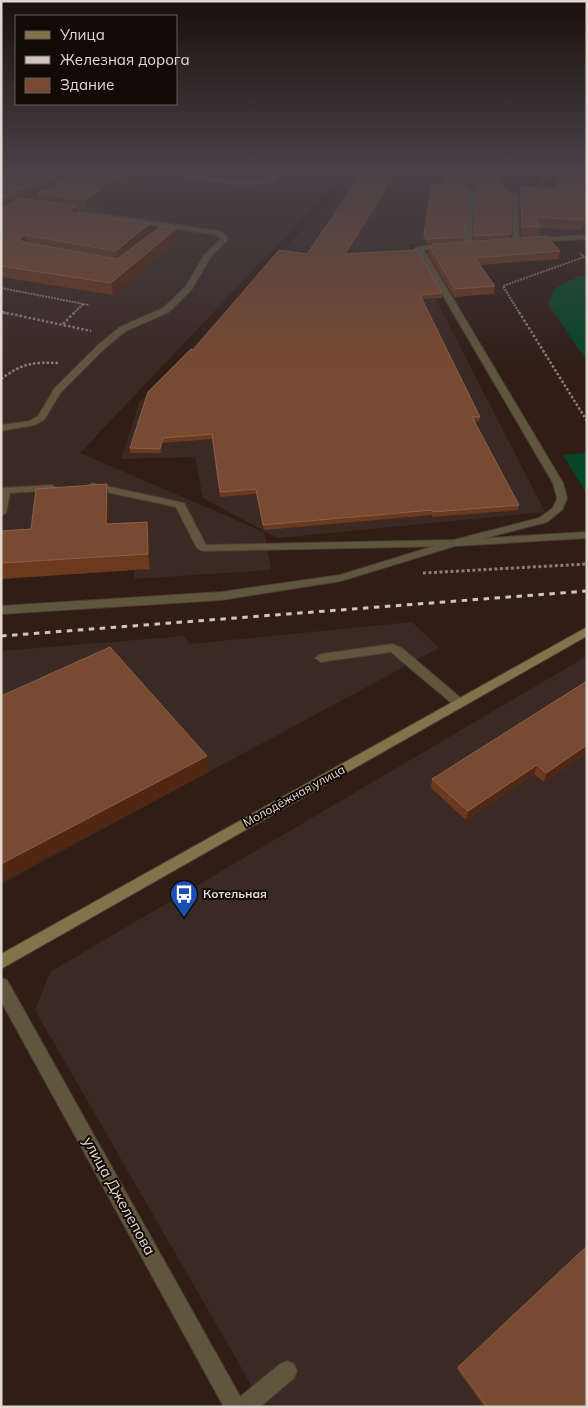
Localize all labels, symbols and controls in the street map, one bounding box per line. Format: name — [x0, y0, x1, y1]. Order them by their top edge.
legend — [15, 15, 178, 105]
text: Улица — [59, 25, 105, 44]
text: Железная дорога — [60, 50, 190, 69]
text: Здание — [60, 75, 114, 94]
street label: Молодёжная улица — [240, 761, 347, 830]
bus stop icon: Котельная — [169, 879, 199, 918]
place label: Котельная — [203, 886, 267, 901]
street label: улица Джелепова — [79, 1133, 160, 1258]

